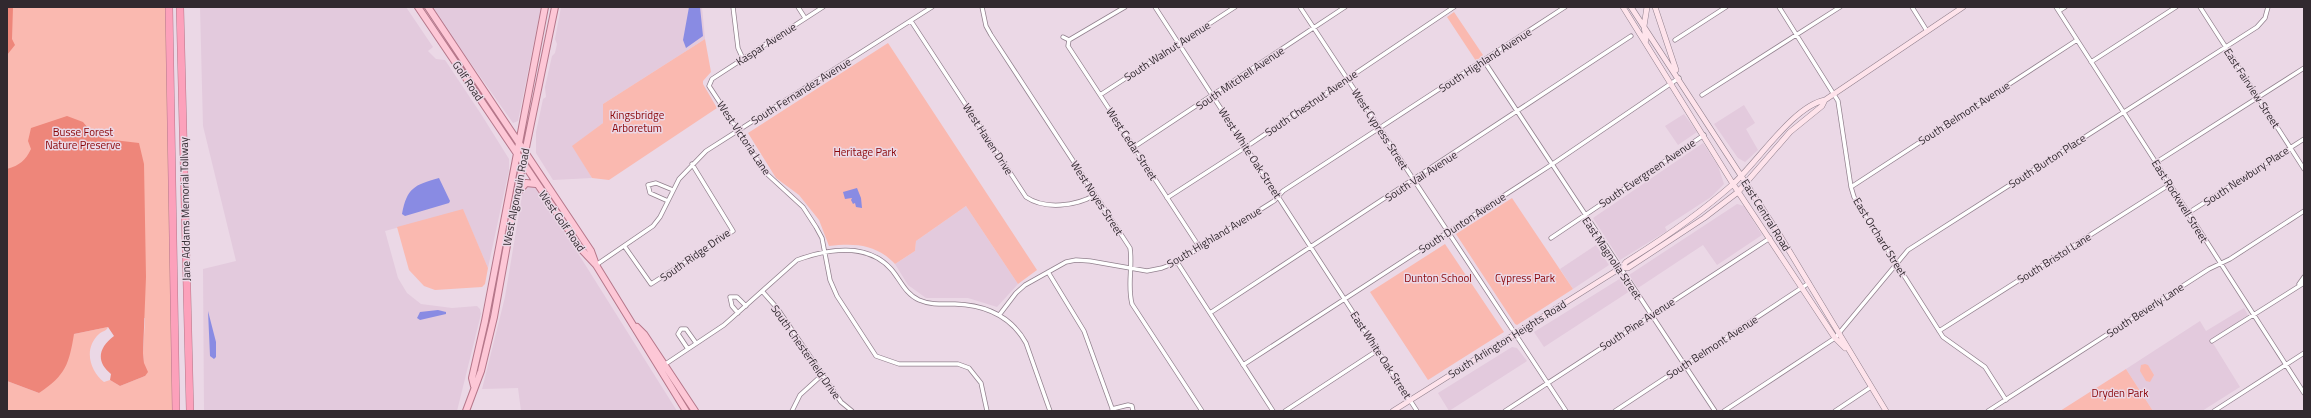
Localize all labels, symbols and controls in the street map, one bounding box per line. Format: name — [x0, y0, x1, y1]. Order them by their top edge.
street label: South Walnut Avenue — [1121, 17, 1214, 85]
street label: Kaspar Avenue — [733, 18, 800, 69]
street label: South Highland Avenue — [1435, 24, 1535, 96]
street label: South Mitchell Avenue — [1193, 42, 1288, 114]
street label: East Fairview Street — [2220, 45, 2284, 131]
street label: South Fernandez Avenue — [748, 53, 854, 128]
street label: Golf Road — [449, 58, 487, 104]
street label: South Chestnut Avenue — [1261, 66, 1361, 140]
street label: South Belmont Avenue — [1915, 77, 2013, 149]
street label: West Cypress Street — [1348, 85, 1412, 173]
street label: West Victoria Lane — [713, 98, 775, 179]
street label: West Haven Drive — [959, 100, 1017, 178]
street label: West Cedar Street — [1102, 104, 1162, 184]
street label: West White Oak Street — [1215, 105, 1285, 202]
park label: Kingsbridge Arboretum — [610, 107, 665, 136]
park label: Busse Forest Nature Preserve — [45, 124, 121, 153]
street label: South Burton Place — [2005, 130, 2089, 192]
street label: South Evergreen Avenue — [1596, 134, 1699, 211]
street label: Jane Addams Memorial Tollway — [176, 136, 194, 281]
street label: South Newbury Place — [2200, 142, 2292, 210]
park label: Heritage Park — [833, 144, 897, 160]
street label: South Vail Avenue — [1382, 146, 1461, 205]
street label: West Algonquin Road — [499, 147, 533, 247]
street label: East Rockwell Street — [2148, 156, 2212, 246]
street label: West Noyes Street — [1067, 157, 1127, 239]
street label: East Central Road — [1737, 176, 1795, 254]
street label: West Golf Road — [535, 187, 589, 255]
street label: South Dunton Avenue — [1415, 189, 1509, 257]
street label: East Orchard Street — [1849, 194, 1911, 280]
street label: South Highland Avenue — [1164, 202, 1265, 272]
street label: East Magnolia Street — [1578, 214, 1646, 303]
street label: South Ridge Drive — [657, 225, 734, 285]
street label: South Bristol Lane — [2014, 229, 2095, 287]
park label: Dunton School — [1404, 270, 1472, 286]
park label: Cypress Park — [1495, 270, 1556, 286]
street label: South Beverly Lane — [2103, 279, 2187, 341]
street label: South Pine Avenue — [1596, 293, 1678, 354]
street label: South Arlington Heights Road — [1445, 296, 1569, 382]
street label: South Chesterfield Drive — [767, 302, 845, 403]
street label: East White Oak Street — [1347, 308, 1415, 402]
street label: South Belmont Avenue — [1663, 311, 1761, 383]
park label: Dryden Park — [2092, 385, 2149, 401]

